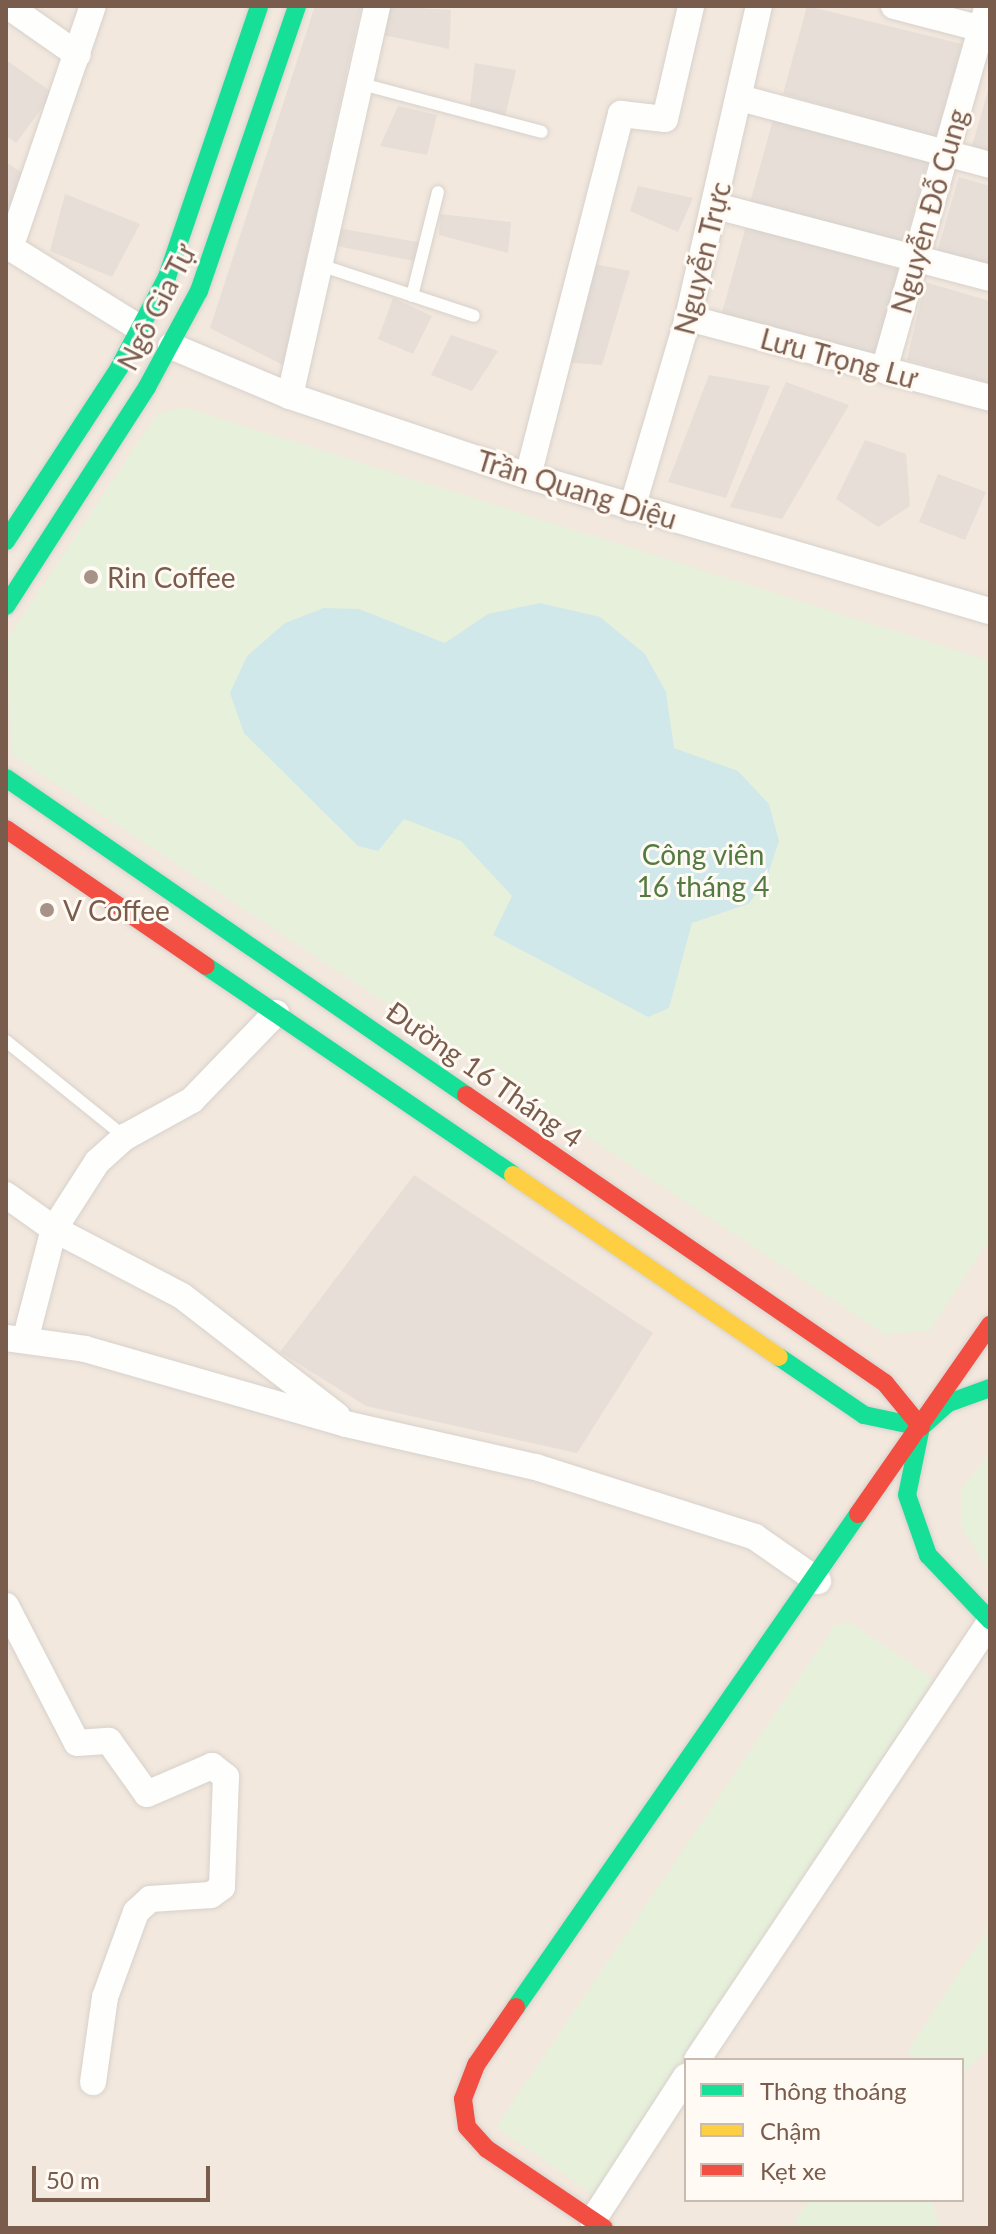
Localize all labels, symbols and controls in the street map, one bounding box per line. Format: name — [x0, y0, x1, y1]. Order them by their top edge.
street label: Nguyễn Đỗ Cung — [884, 105, 974, 317]
street label: Nguyễn Trực — [667, 178, 737, 338]
street label: Ngô Gia Tự — [110, 238, 202, 376]
street label: Lưu Trọng Lư — [757, 321, 921, 395]
street label: Trần Quang Diệu — [473, 443, 681, 535]
place label: Rin Coffee — [107, 560, 236, 594]
marker: Rin Coffee — [82, 568, 100, 586]
park label: Công viên 16 tháng 4 — [637, 837, 769, 903]
place label: V Coffee — [63, 893, 171, 927]
marker: V Coffee — [38, 901, 56, 919]
street label: Đường 16 Tháng 4 — [380, 994, 590, 1154]
legend — [684, 2058, 964, 2202]
text: Thông thoáng — [760, 2076, 906, 2105]
text: Chậm — [760, 2116, 821, 2145]
scale bar — [36, 2150, 214, 2200]
text: Kẹt xe — [760, 2156, 826, 2185]
text: 50 m — [46, 2165, 100, 2194]

